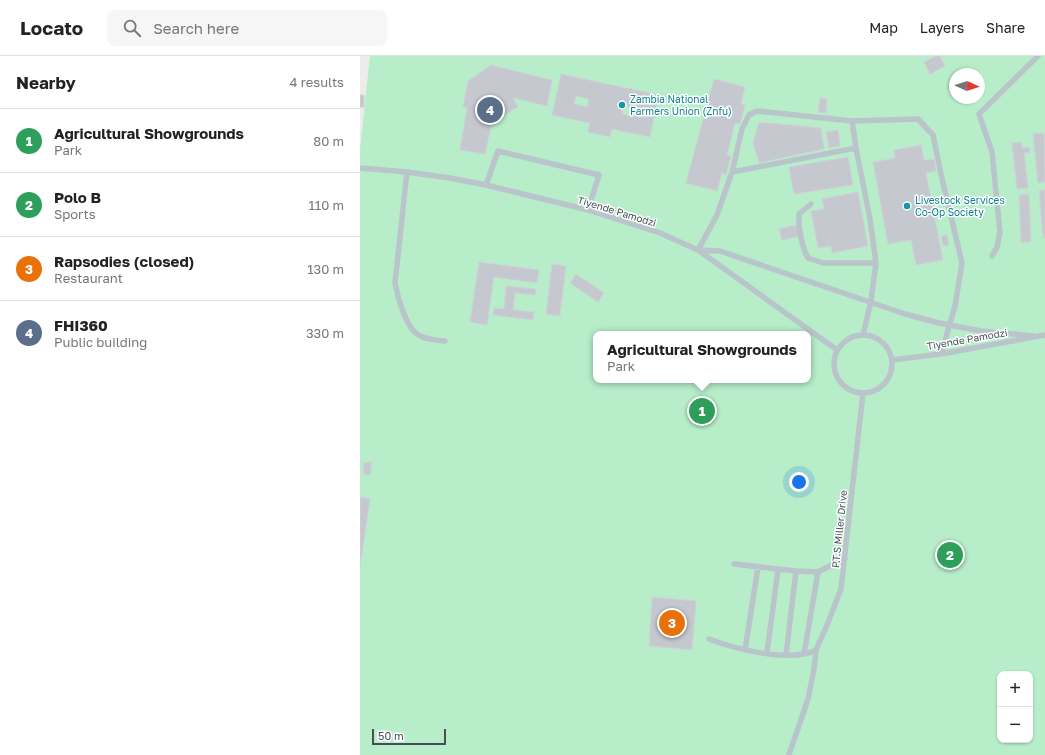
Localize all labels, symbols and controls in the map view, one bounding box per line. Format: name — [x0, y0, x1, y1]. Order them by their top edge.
search box — [107, 10, 387, 46]
text: Locato — [20, 16, 83, 39]
icon: search — [121, 17, 143, 39]
text: Search here — [153, 19, 239, 37]
text: Map — [869, 19, 898, 36]
text: Layers — [920, 19, 964, 36]
text: Share — [986, 19, 1025, 36]
north arrow — [949, 68, 985, 104]
text: Nearby — [16, 72, 76, 93]
text: 4 results — [290, 74, 344, 90]
place label: Zambia National Farmers Union (Znfu) — [630, 93, 732, 117]
pin: 4 — [477, 95, 503, 125]
marker: Zambia National Farmers Union (Znfu) — [617, 100, 627, 110]
text: Agricultural Showgrounds — [54, 124, 244, 142]
text: 1 — [26, 133, 32, 149]
text: 80 m — [313, 133, 344, 149]
text: Park — [54, 142, 82, 158]
text: Polo B — [54, 188, 101, 206]
street label: Tiyende Pamodzi — [576, 193, 658, 229]
place label: Livestock Services Co-Op Society — [915, 194, 1005, 218]
text: 2 — [25, 197, 33, 213]
text: 110 m — [309, 197, 344, 213]
marker: Livestock Services Co-Op Society — [902, 201, 912, 211]
text: Sports — [54, 206, 96, 222]
text: Rapsodies (closed) — [54, 252, 194, 270]
text: 3 — [25, 261, 33, 277]
text: 130 m — [307, 261, 344, 277]
text: Restaurant — [54, 270, 123, 286]
text: FHI360 — [54, 316, 108, 334]
text: 4 — [25, 325, 33, 341]
text: 330 m — [306, 325, 344, 341]
street label: Tiyende Pamodzi — [926, 326, 1008, 352]
popup — [593, 331, 811, 383]
text: Public building — [54, 334, 147, 350]
text: Agricultural Showgrounds — [607, 340, 797, 358]
text: Park — [607, 358, 635, 374]
pin: 1 — [689, 396, 715, 426]
your location — [789, 472, 809, 492]
street label: P.T.S Miller Drive — [829, 489, 849, 569]
pin: 2 — [937, 540, 963, 570]
pin: 3 — [659, 608, 685, 638]
map controls — [997, 671, 1033, 743]
button: + — [997, 671, 1033, 707]
button: − — [997, 707, 1033, 743]
scale bar — [372, 727, 446, 746]
text: 50 m — [378, 729, 404, 742]

